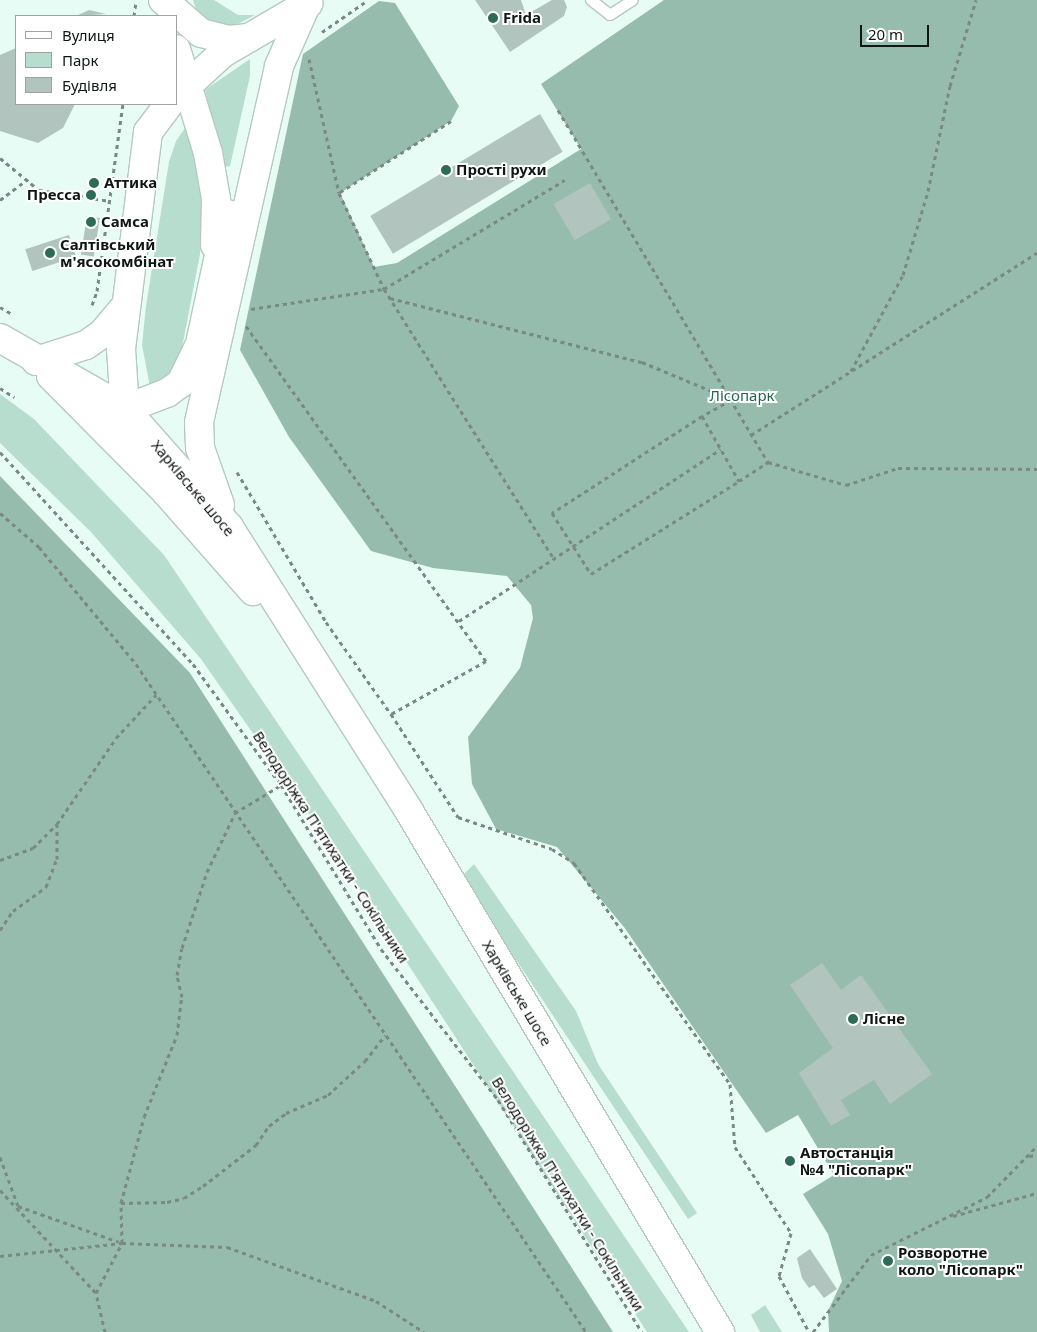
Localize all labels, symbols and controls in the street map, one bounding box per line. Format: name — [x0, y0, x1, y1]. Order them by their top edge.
place label: Frida — [503, 9, 541, 27]
marker: Frida — [487, 12, 499, 24]
legend — [15, 15, 178, 105]
scale bar — [862, 15, 931, 47]
text: 20 m — [868, 24, 903, 44]
text: Вулиця — [62, 25, 115, 45]
text: Парк — [62, 50, 98, 70]
text: Будівля — [62, 75, 117, 95]
place label: Прості рухи — [456, 161, 547, 179]
marker: Прості рухи — [440, 164, 452, 176]
place label: Аттика — [104, 174, 157, 192]
marker: Аттика — [88, 177, 100, 189]
place label: Пресса — [27, 186, 81, 204]
marker: Пресса — [85, 189, 97, 201]
place label: Самса — [101, 213, 149, 231]
marker: Самса — [85, 216, 97, 228]
place label: Салтівський м'ясокомбінат — [60, 235, 174, 270]
marker: Салтівський м'ясокомбінат — [44, 247, 56, 259]
park label: Лісопарк — [709, 387, 775, 405]
street label: Харківське шосе — [148, 436, 238, 540]
street label: Велодоріжка П'ятихатки - Сокільники — [249, 728, 413, 966]
street label: Харківське шосе — [478, 937, 556, 1049]
place label: Лісне — [863, 1010, 905, 1028]
marker: Лісне — [847, 1013, 859, 1025]
street label: Велодоріжка П'ятихатки - Сокільники — [488, 1074, 648, 1314]
place label: Автостанція №4 "Лісопарк" — [800, 1143, 912, 1178]
marker: Автостанція №4 "Лісопарк" — [784, 1155, 796, 1167]
place label: Розворотне коло "Лісопарк" — [898, 1243, 1023, 1278]
marker: Розворотне коло "Лісопарк" — [882, 1255, 894, 1267]

